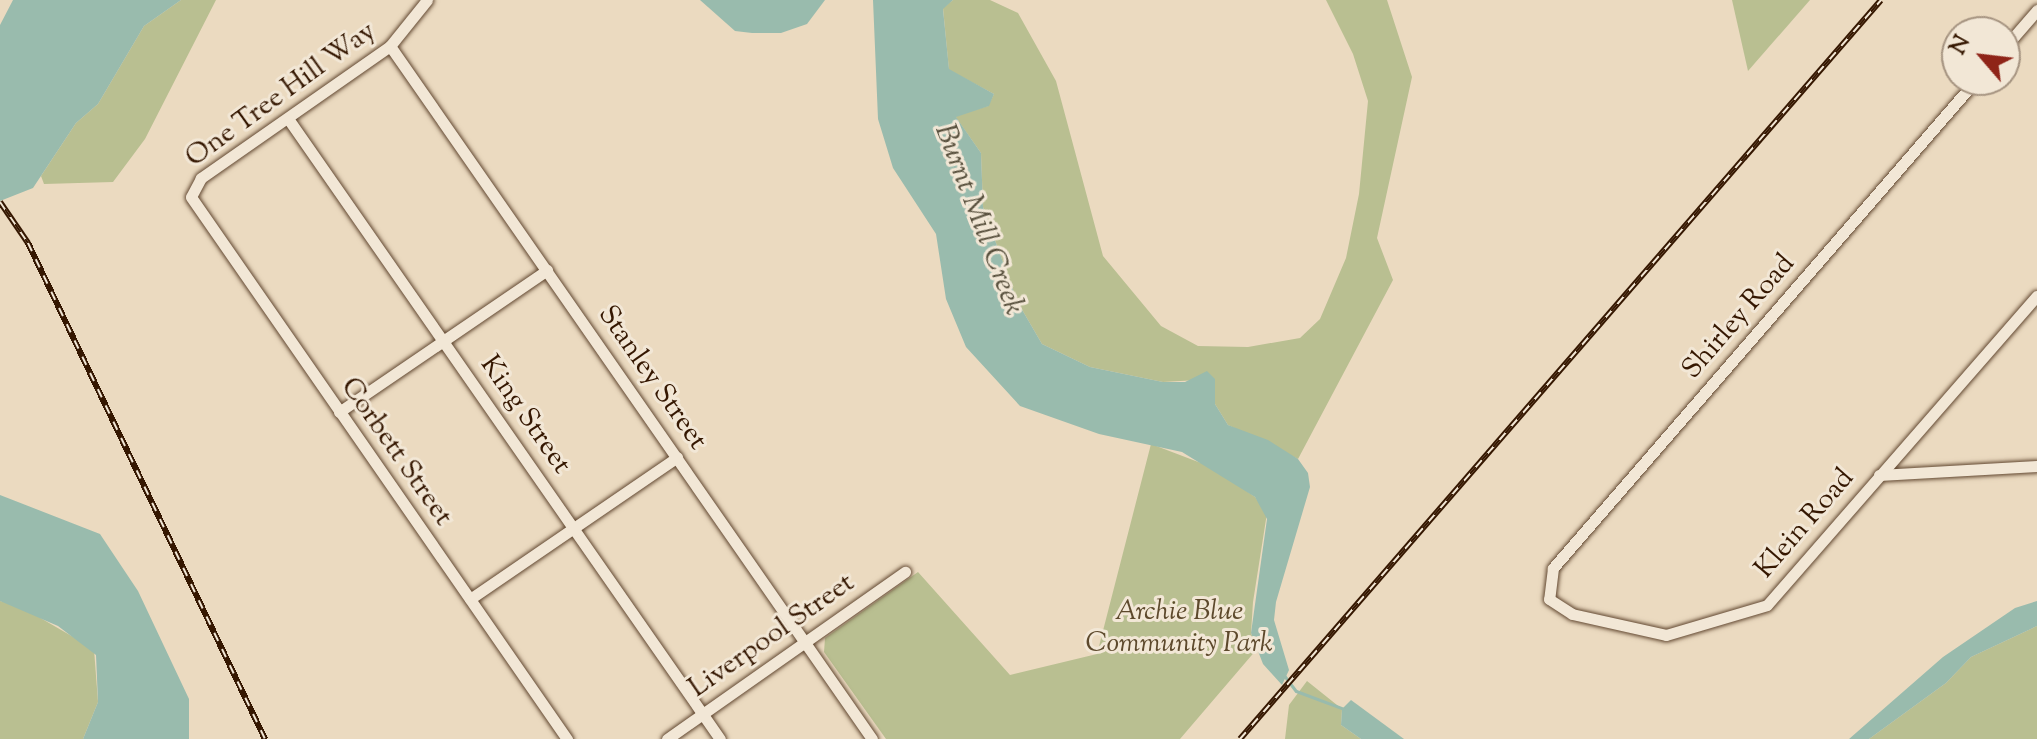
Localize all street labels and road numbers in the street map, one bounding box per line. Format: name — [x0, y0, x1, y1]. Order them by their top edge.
street label: One Tree Hill Way — [179, 15, 383, 175]
street label: Shirley Road — [1676, 248, 1802, 386]
street label: Stanley Street — [590, 300, 714, 456]
street label: King Street — [472, 349, 578, 481]
street label: Corbett Street — [333, 372, 459, 532]
street label: Klein Road — [1748, 462, 1862, 586]
street label: Liverpool Street — [683, 567, 861, 705]

